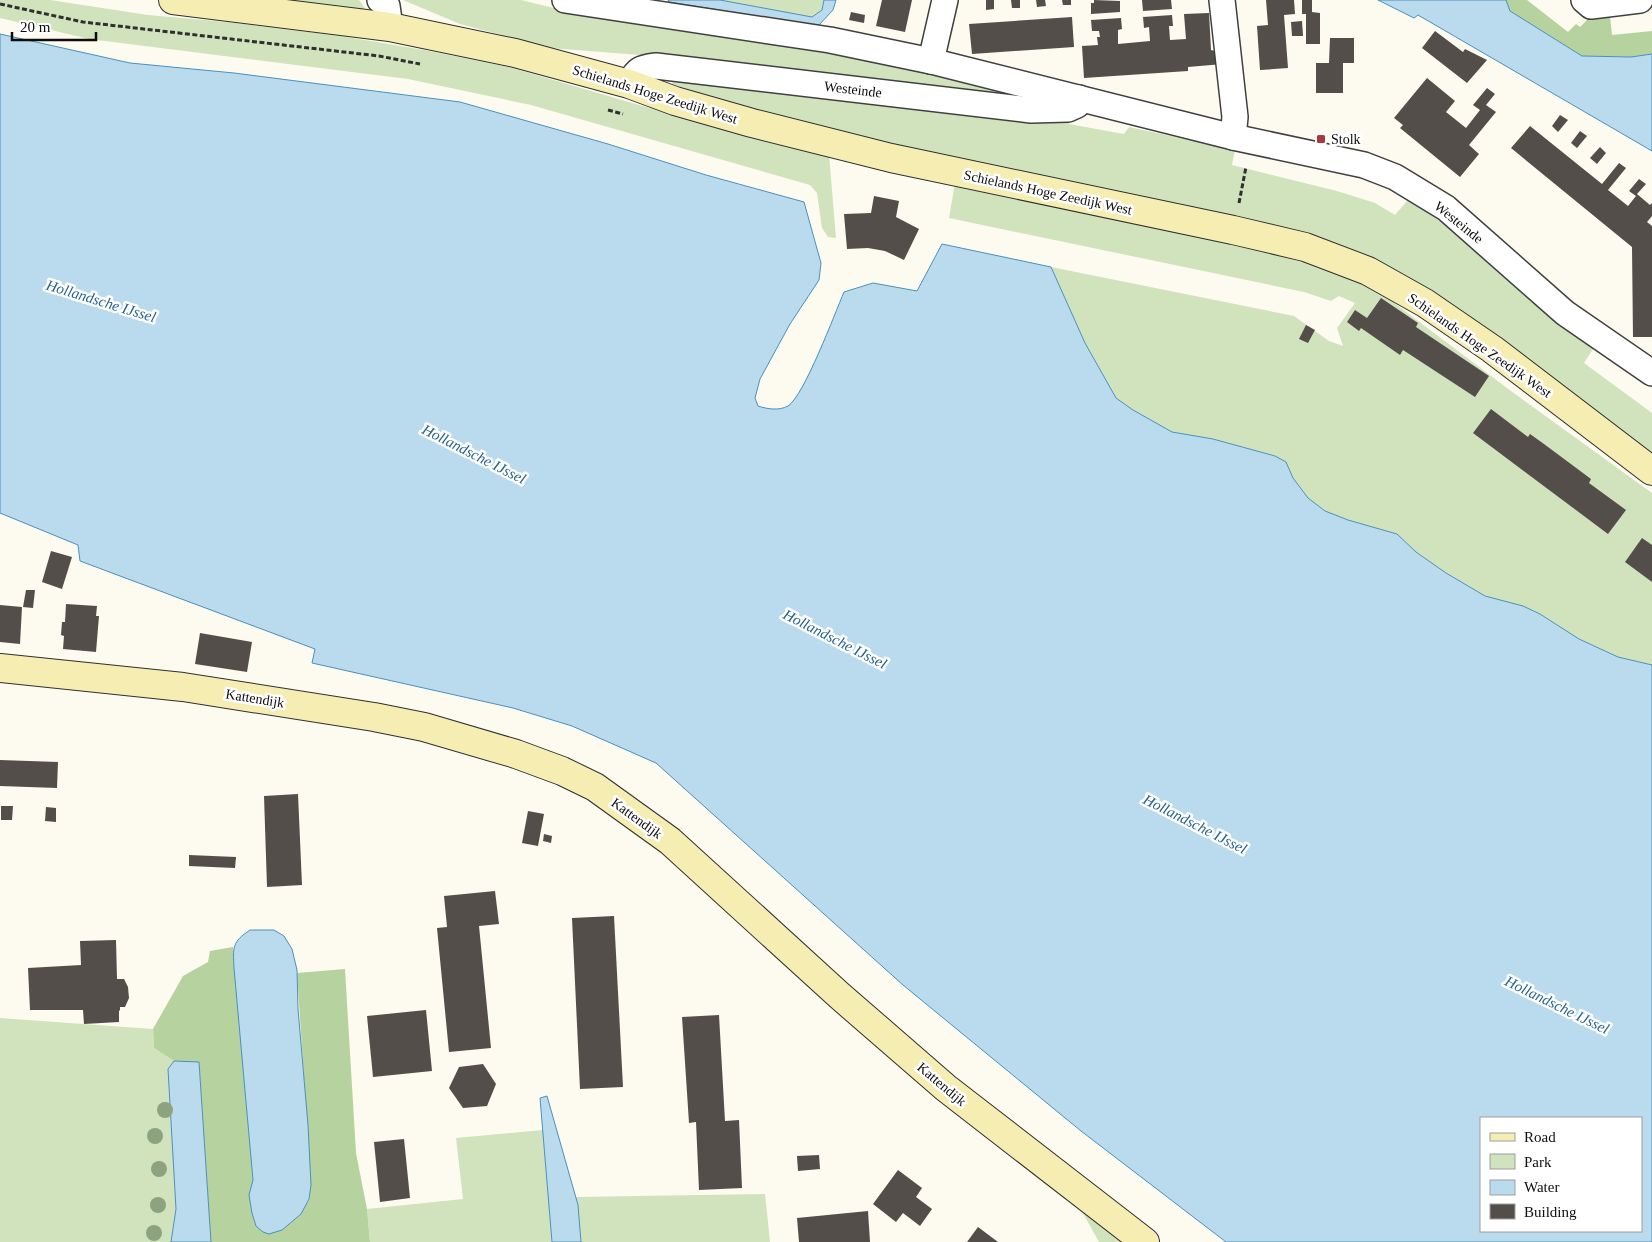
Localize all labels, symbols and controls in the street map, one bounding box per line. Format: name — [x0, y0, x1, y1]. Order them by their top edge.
scale bar — [12, 10, 96, 42]
text: 20 m — [20, 19, 51, 35]
street label: Schielands Hoge Zeedijk West — [571, 62, 739, 127]
street label: Westeinde — [823, 79, 883, 100]
place label: Stolk — [1331, 132, 1361, 147]
marker: Stolk — [1315, 133, 1327, 145]
street label: Schielands Hoge Zeedijk West — [962, 167, 1133, 218]
street label: Westeinde — [1431, 198, 1486, 246]
water label: Hollandsche IJssel — [43, 276, 158, 325]
street label: Schielands Hoge Zeedijk West — [1405, 290, 1554, 401]
water label: Hollandsche IJssel — [419, 421, 528, 487]
water label: Hollandsche IJssel — [780, 606, 889, 672]
street label: Kattendijk — [225, 686, 285, 711]
water label: Hollandsche IJssel — [1140, 791, 1249, 857]
street label: Kattendijk — [608, 795, 665, 842]
water label: Hollandsche IJssel — [1501, 972, 1612, 1037]
street label: Kattendijk — [914, 1060, 969, 1109]
legend — [1480, 1117, 1642, 1232]
text: Road — [1524, 1129, 1556, 1145]
text: Park — [1524, 1154, 1552, 1170]
text: Water — [1524, 1179, 1559, 1195]
text: Building — [1524, 1204, 1577, 1220]

